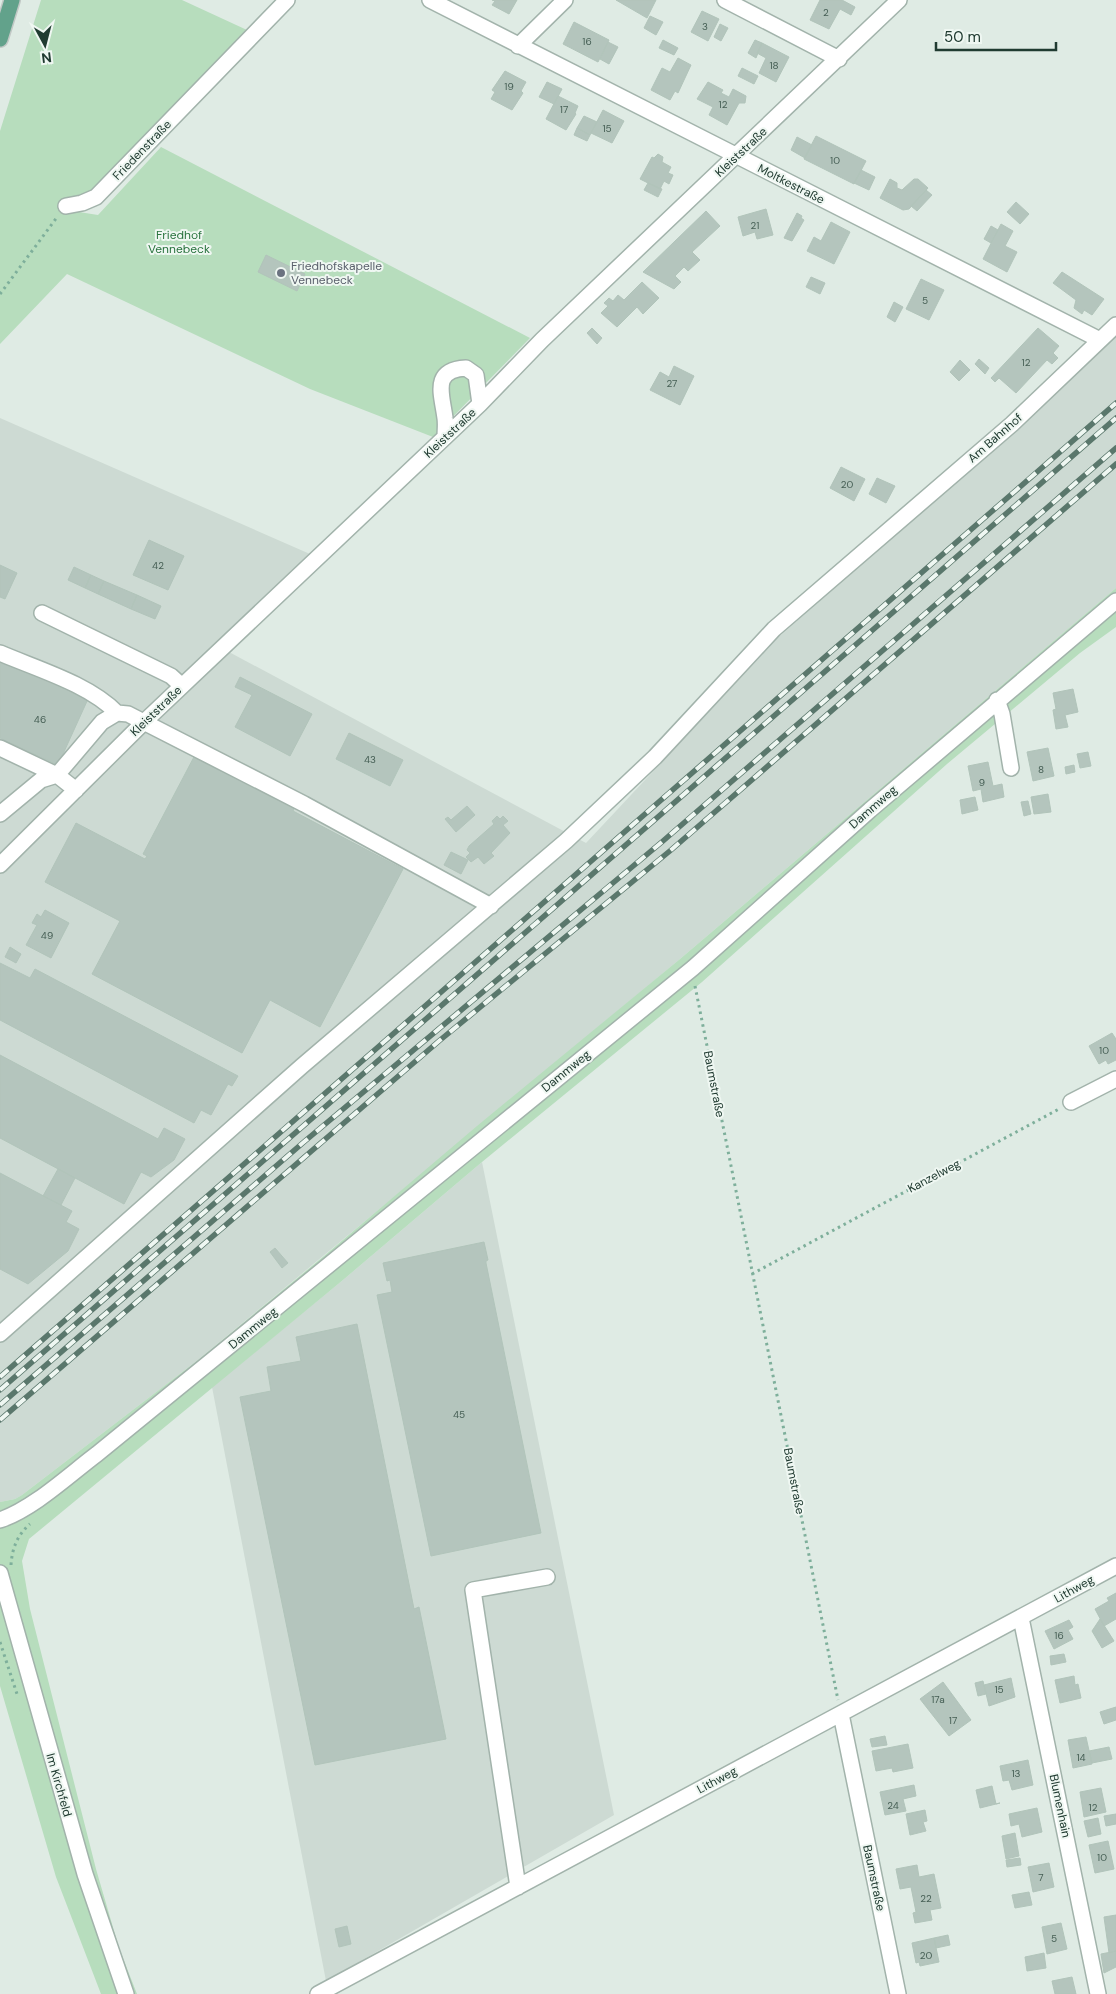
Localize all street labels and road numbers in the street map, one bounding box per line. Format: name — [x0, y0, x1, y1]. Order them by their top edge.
street label: Friedenstraße — [109, 116, 175, 184]
street label: Kleiststraße — [711, 124, 771, 180]
street label: Moltkestraße — [755, 160, 827, 208]
street label: Kleiststraße — [420, 405, 480, 461]
street label: Am Bahnhof — [964, 410, 1026, 466]
street label: Kleiststraße — [127, 682, 185, 740]
street label: Dammweg — [846, 782, 901, 832]
street label: Dammweg — [538, 1046, 594, 1096]
street label: Baumstraße — [700, 1049, 728, 1119]
street label: Kanzelweg — [905, 1155, 963, 1197]
street label: Dammweg — [225, 1303, 281, 1353]
street label: Baumstraße — [780, 1446, 808, 1516]
street label: Lithweg — [1051, 1571, 1097, 1606]
street label: Im Kirchfeld — [42, 1751, 76, 1819]
street label: Lithweg — [694, 1763, 740, 1797]
street label: Blumenhain — [1045, 1773, 1075, 1839]
street label: Baumstraße — [859, 1843, 889, 1913]

